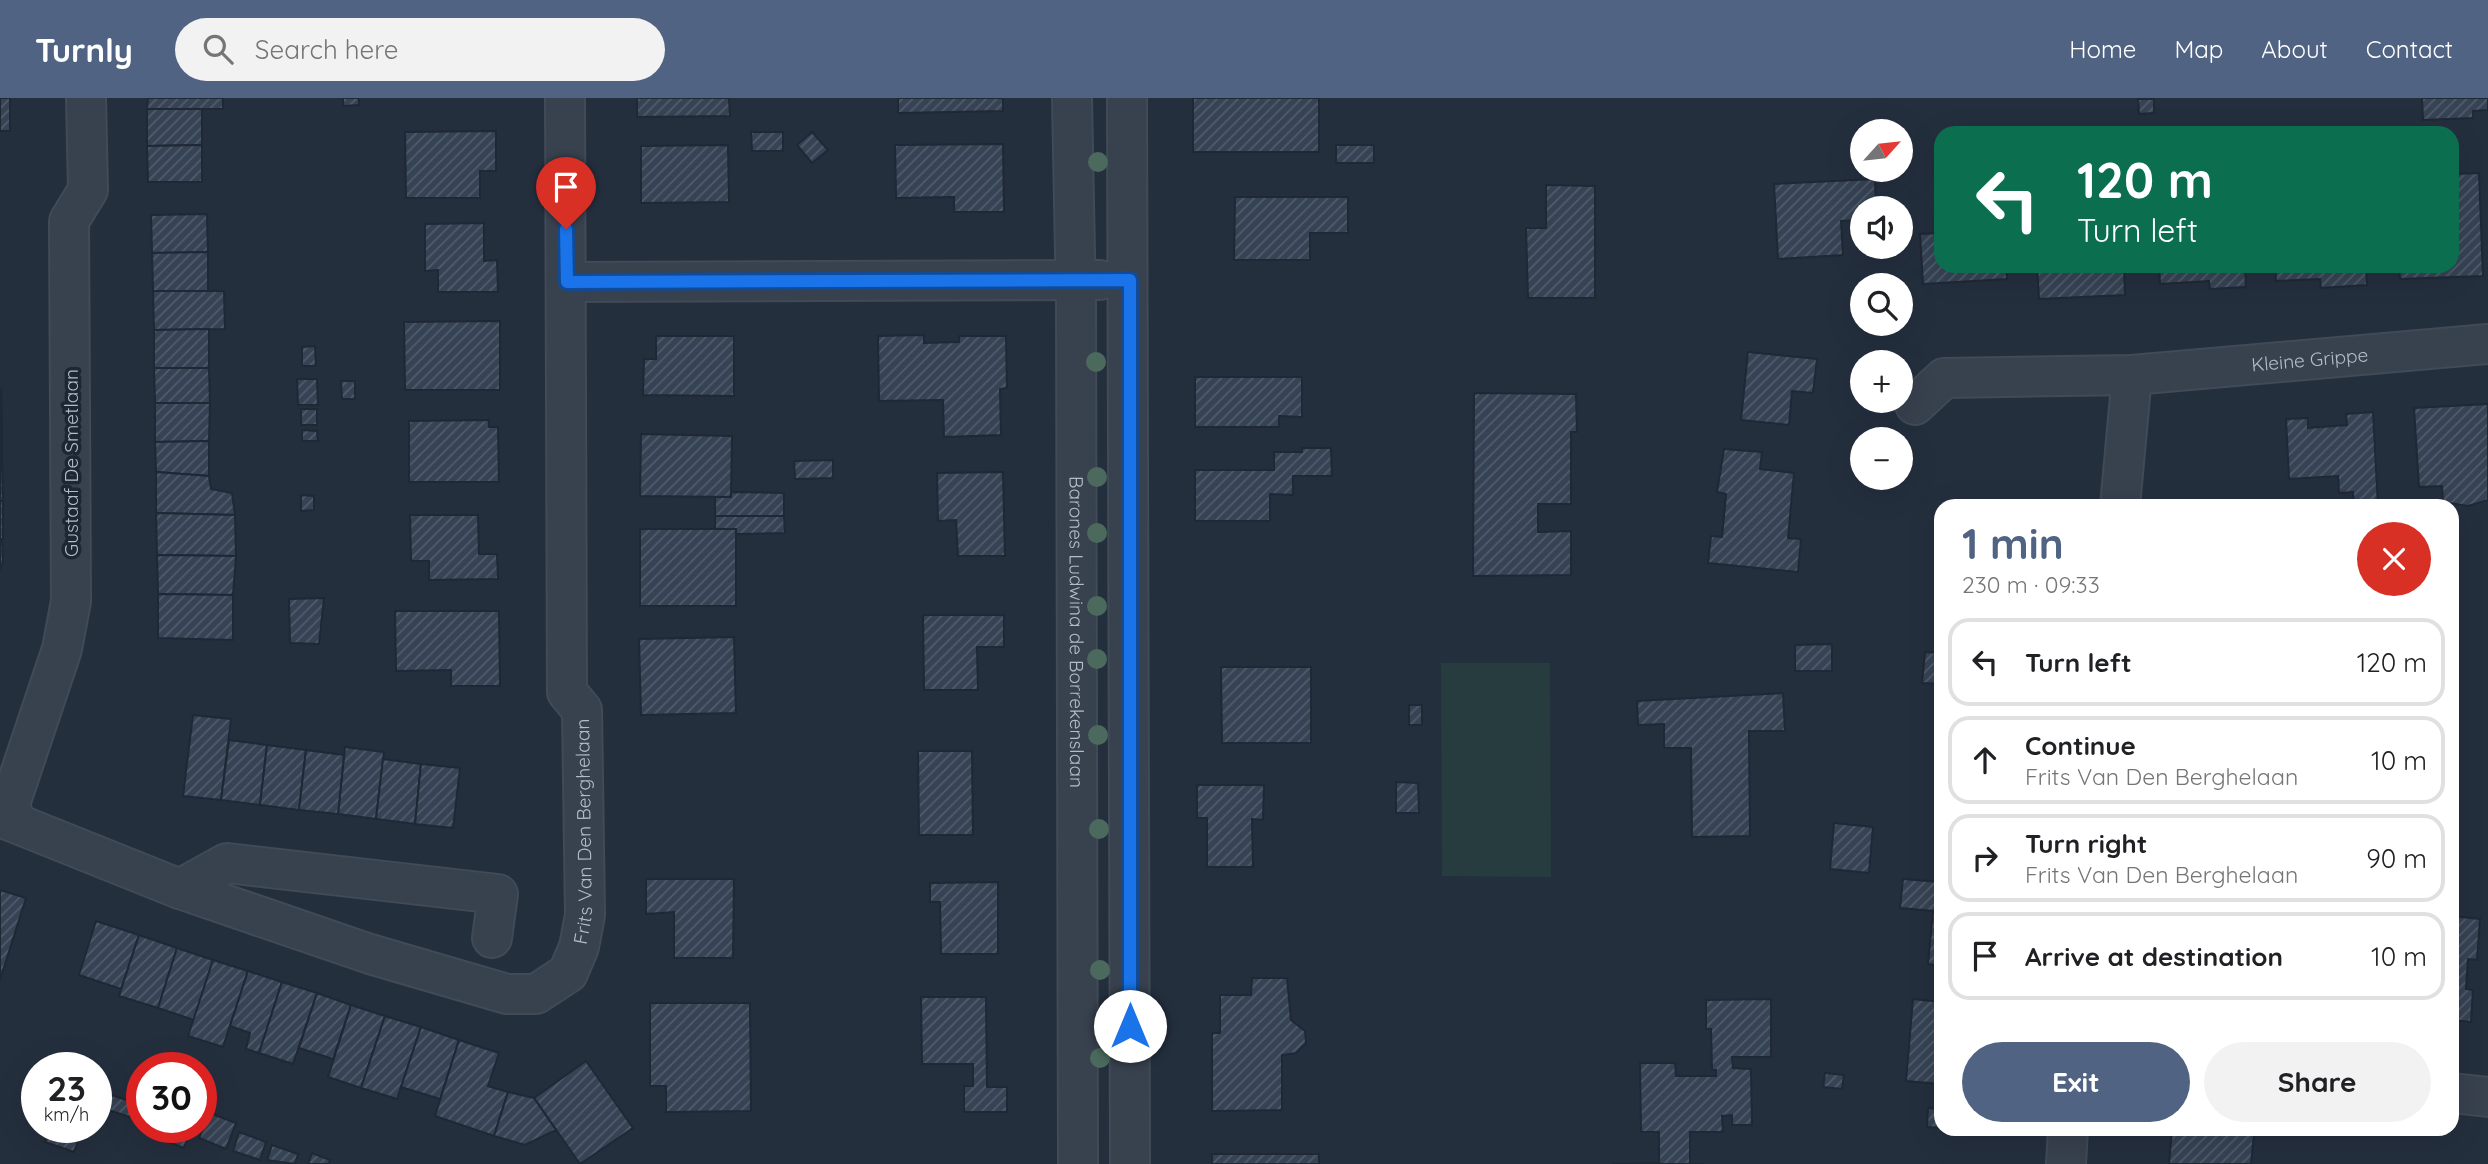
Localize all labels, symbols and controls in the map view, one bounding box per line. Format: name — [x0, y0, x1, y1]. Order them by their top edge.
search box — [175, 18, 665, 81]
text: Turnly — [35, 29, 133, 70]
icon: search — [199, 30, 237, 68]
text: Search here — [255, 33, 398, 66]
text: Home — [2069, 34, 2136, 64]
text: Map — [2174, 34, 2223, 64]
text: About — [2261, 34, 2328, 64]
text: Contact — [2366, 34, 2453, 64]
north arrow — [1850, 119, 1913, 182]
map controls — [1850, 119, 1913, 490]
text: 120 m — [2077, 149, 2213, 210]
icon: left — [1962, 154, 2053, 245]
pin — [536, 157, 596, 229]
icon: arrive — [547, 168, 585, 206]
button: sound — [1850, 196, 1913, 259]
text: Turn left — [2077, 210, 2198, 250]
button: search — [1850, 273, 1913, 336]
street label: Kleine Grippe — [2250, 342, 2369, 377]
button: + — [1850, 350, 1913, 413]
street label: Gustaaf De Smetlaan — [59, 369, 83, 557]
button: − — [1850, 427, 1913, 490]
street label: Barones Ludwina de Borrekenslaan — [1064, 476, 1089, 788]
text: 1 min — [1962, 517, 2064, 570]
button: close — [2357, 522, 2431, 596]
text: 230 m · 09:33 — [1962, 570, 2100, 599]
icon: left — [1966, 643, 2004, 681]
text: Turn left — [2025, 646, 2132, 679]
text: 120 m — [2357, 646, 2427, 679]
street label: Frits Van Den Berghelaan — [568, 718, 597, 946]
text: Continue — [2025, 729, 2136, 762]
icon: ahead — [1966, 741, 2004, 779]
text: 10 m — [2371, 744, 2427, 777]
text: Frits Van Den Berghelaan — [2025, 762, 2298, 791]
text: Turn right — [2025, 827, 2147, 860]
icon: right — [1966, 839, 2004, 877]
text: 90 m — [2366, 842, 2427, 875]
text: Frits Van Den Berghelaan — [2025, 860, 2298, 889]
icon: arrive — [1966, 937, 2004, 975]
text: Arrive at destination — [2025, 940, 2283, 973]
text: 10 m — [2371, 940, 2427, 973]
position arrow — [1093, 989, 1167, 1063]
button: Exit — [1962, 1042, 2190, 1122]
button: Share — [2204, 1042, 2431, 1122]
speed limit sign: 30 — [126, 1052, 217, 1143]
text: 23 — [47, 1066, 86, 1110]
text: km/h — [44, 1103, 89, 1126]

